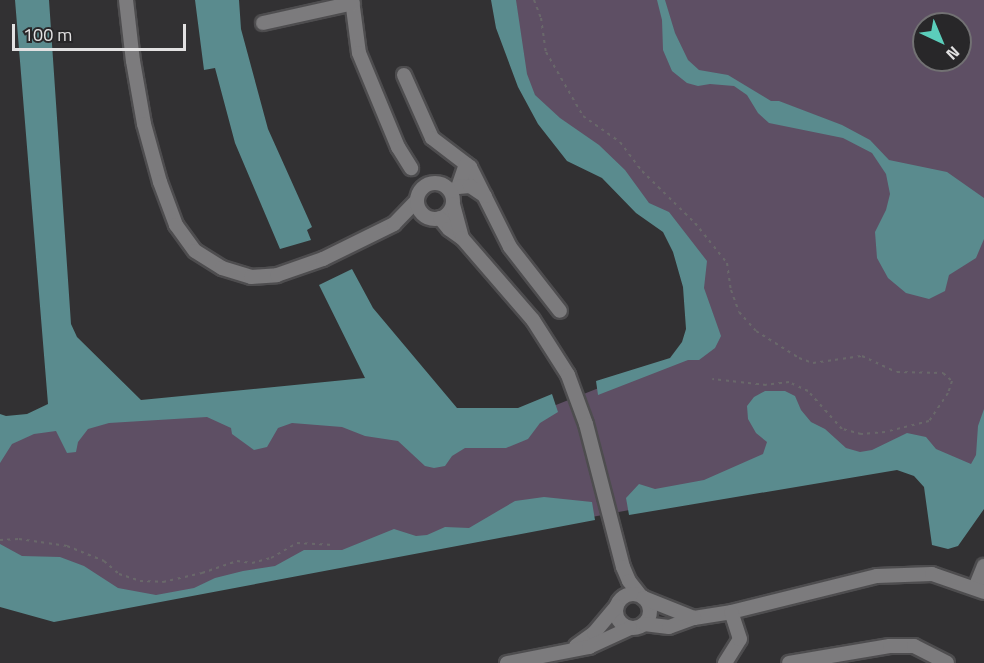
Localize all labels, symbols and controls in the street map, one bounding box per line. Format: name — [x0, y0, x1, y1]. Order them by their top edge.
scale bar — [15, 12, 189, 50]
north arrow — [912, 12, 972, 72]
text: 100 m — [23, 21, 72, 48]
text: N — [941, 41, 965, 66]

